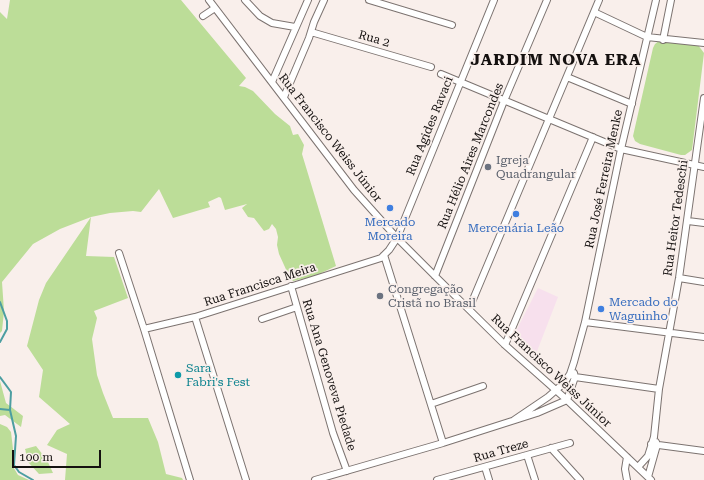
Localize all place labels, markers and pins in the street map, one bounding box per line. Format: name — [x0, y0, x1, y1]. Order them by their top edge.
place label: Igreja Quadrangular — [496, 153, 576, 181]
marker: Igreja Quadrangular — [483, 162, 493, 172]
marker: Mercado Moreira — [385, 203, 395, 213]
marker: Mercenária Leão — [511, 209, 521, 219]
place label: Mercado Moreira — [365, 215, 415, 243]
place label: Mercenária Leão — [468, 221, 564, 235]
place label: Congregação Cristã no Brasil — [388, 282, 476, 310]
marker: Congregação Cristã no Brasil — [375, 291, 385, 301]
place label: Mercado do Waguinho — [609, 295, 678, 323]
marker: Mercado do Waguinho — [596, 304, 606, 314]
place label: Sara Fabri's Fest — [186, 361, 250, 389]
marker: Sara Fabri's Fest — [173, 370, 183, 380]

